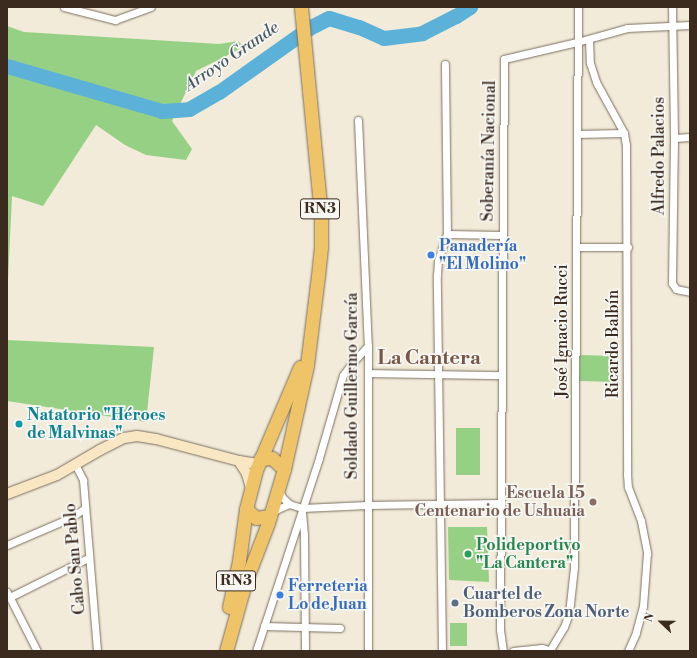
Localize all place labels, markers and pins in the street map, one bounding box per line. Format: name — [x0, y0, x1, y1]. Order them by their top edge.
place label: Panadería "El Molino" — [439, 236, 526, 274]
marker: Panadería "El Molino" — [426, 250, 436, 260]
place label: Natatorio "Héroes de Malvinas" — [27, 405, 165, 443]
marker: Natatorio "Héroes de Malvinas" — [14, 419, 24, 429]
place label: Escuela 15 Centenario de Ushuaia — [415, 483, 585, 521]
marker: Escuela 15 Centenario de Ushuaia — [588, 497, 598, 507]
place label: Polideportivo "La Cantera" — [476, 535, 581, 573]
marker: Polideportivo "La Cantera" — [463, 549, 473, 559]
place label: Ferreteria Lo de Juan — [288, 576, 368, 614]
place label: Cuartel de Bomberos Zona Norte — [463, 584, 629, 622]
marker: Ferreteria Lo de Juan — [275, 590, 285, 600]
marker: Cuartel de Bomberos Zona Norte — [450, 598, 460, 608]

